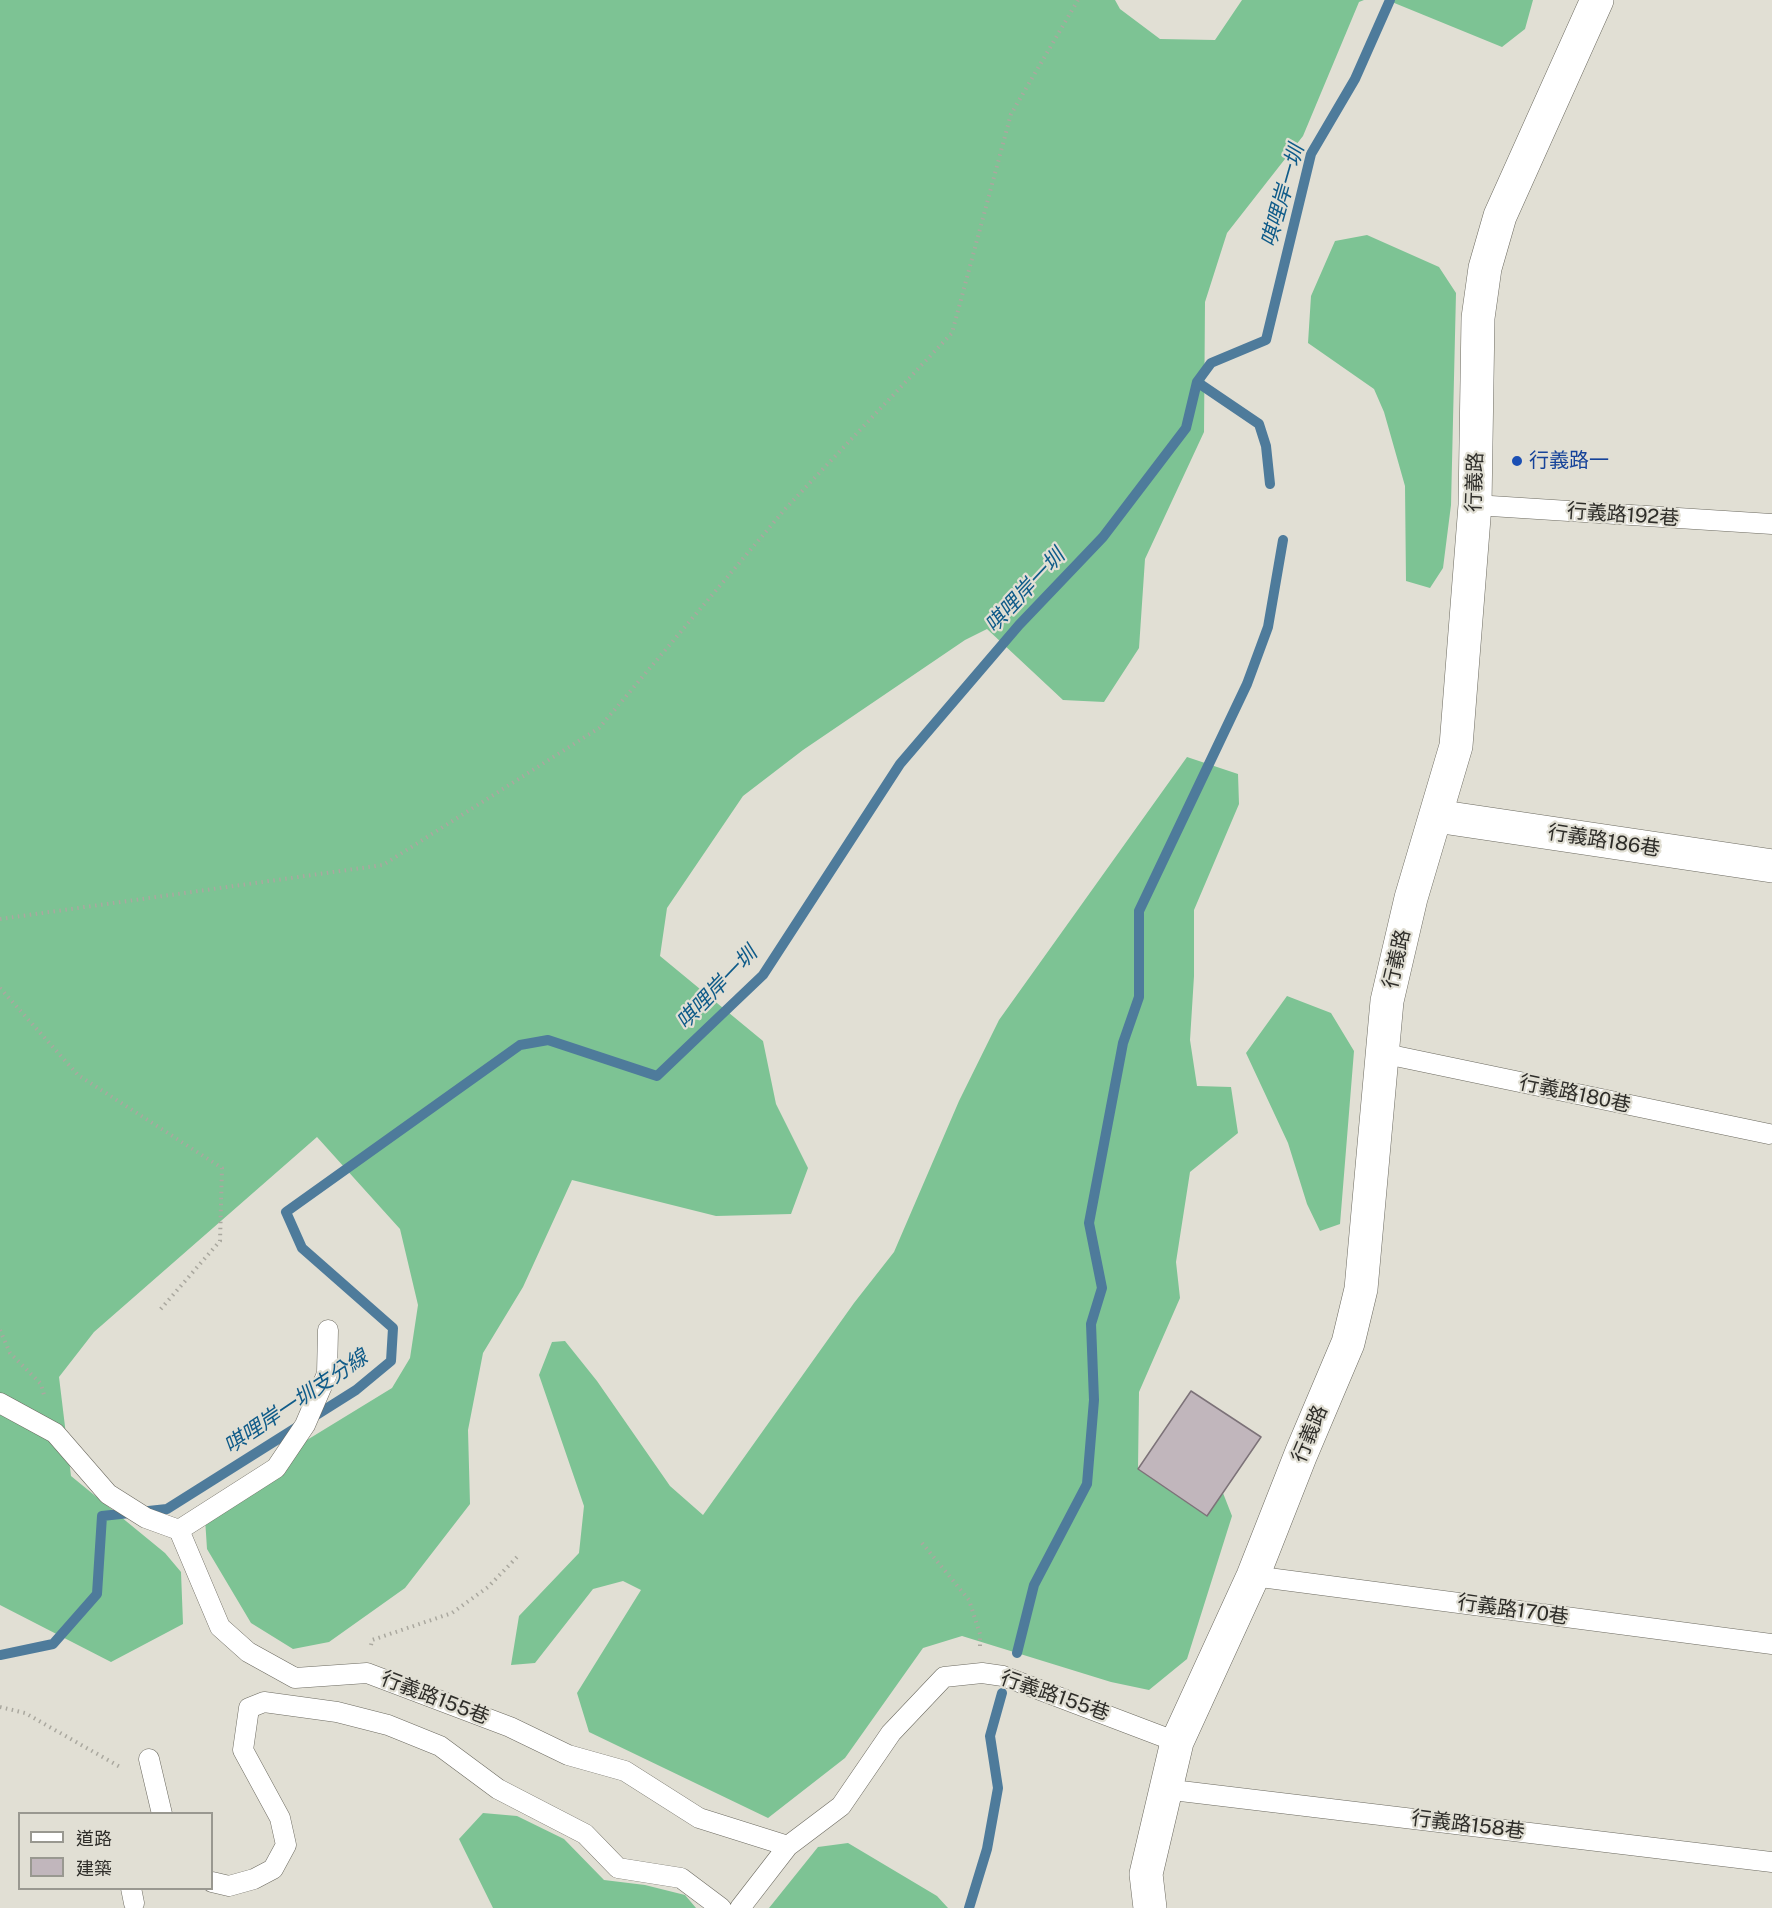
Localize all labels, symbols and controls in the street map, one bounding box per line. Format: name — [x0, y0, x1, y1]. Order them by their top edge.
water label: 唭哩岸一圳 — [1256, 142, 1310, 250]
place label: 行義路一 — [1529, 449, 1609, 473]
street label: 行義路 — [1462, 452, 1488, 512]
marker: 行義路一 — [1510, 454, 1524, 468]
street label: 行義路192巷 — [1566, 499, 1680, 531]
water label: 唭哩岸一圳 — [980, 544, 1070, 638]
street label: 行義路186巷 — [1546, 820, 1662, 862]
street label: 行義路 — [1379, 927, 1415, 991]
water label: 唭哩岸一圳 — [671, 941, 763, 1035]
street label: 行義路180巷 — [1517, 1070, 1633, 1118]
water label: 唭哩岸一圳支分線 — [219, 1345, 373, 1459]
street label: 行義路 — [1287, 1402, 1333, 1466]
street label: 行義路170巷 — [1456, 1590, 1570, 1630]
street label: 行義路155巷 — [378, 1666, 492, 1730]
street label: 行義路155巷 — [997, 1666, 1113, 1726]
street label: 行義路158巷 — [1410, 1806, 1526, 1844]
legend — [18, 1812, 213, 1890]
text: 道路 — [76, 1828, 112, 1849]
text: 建築 — [76, 1858, 112, 1879]

